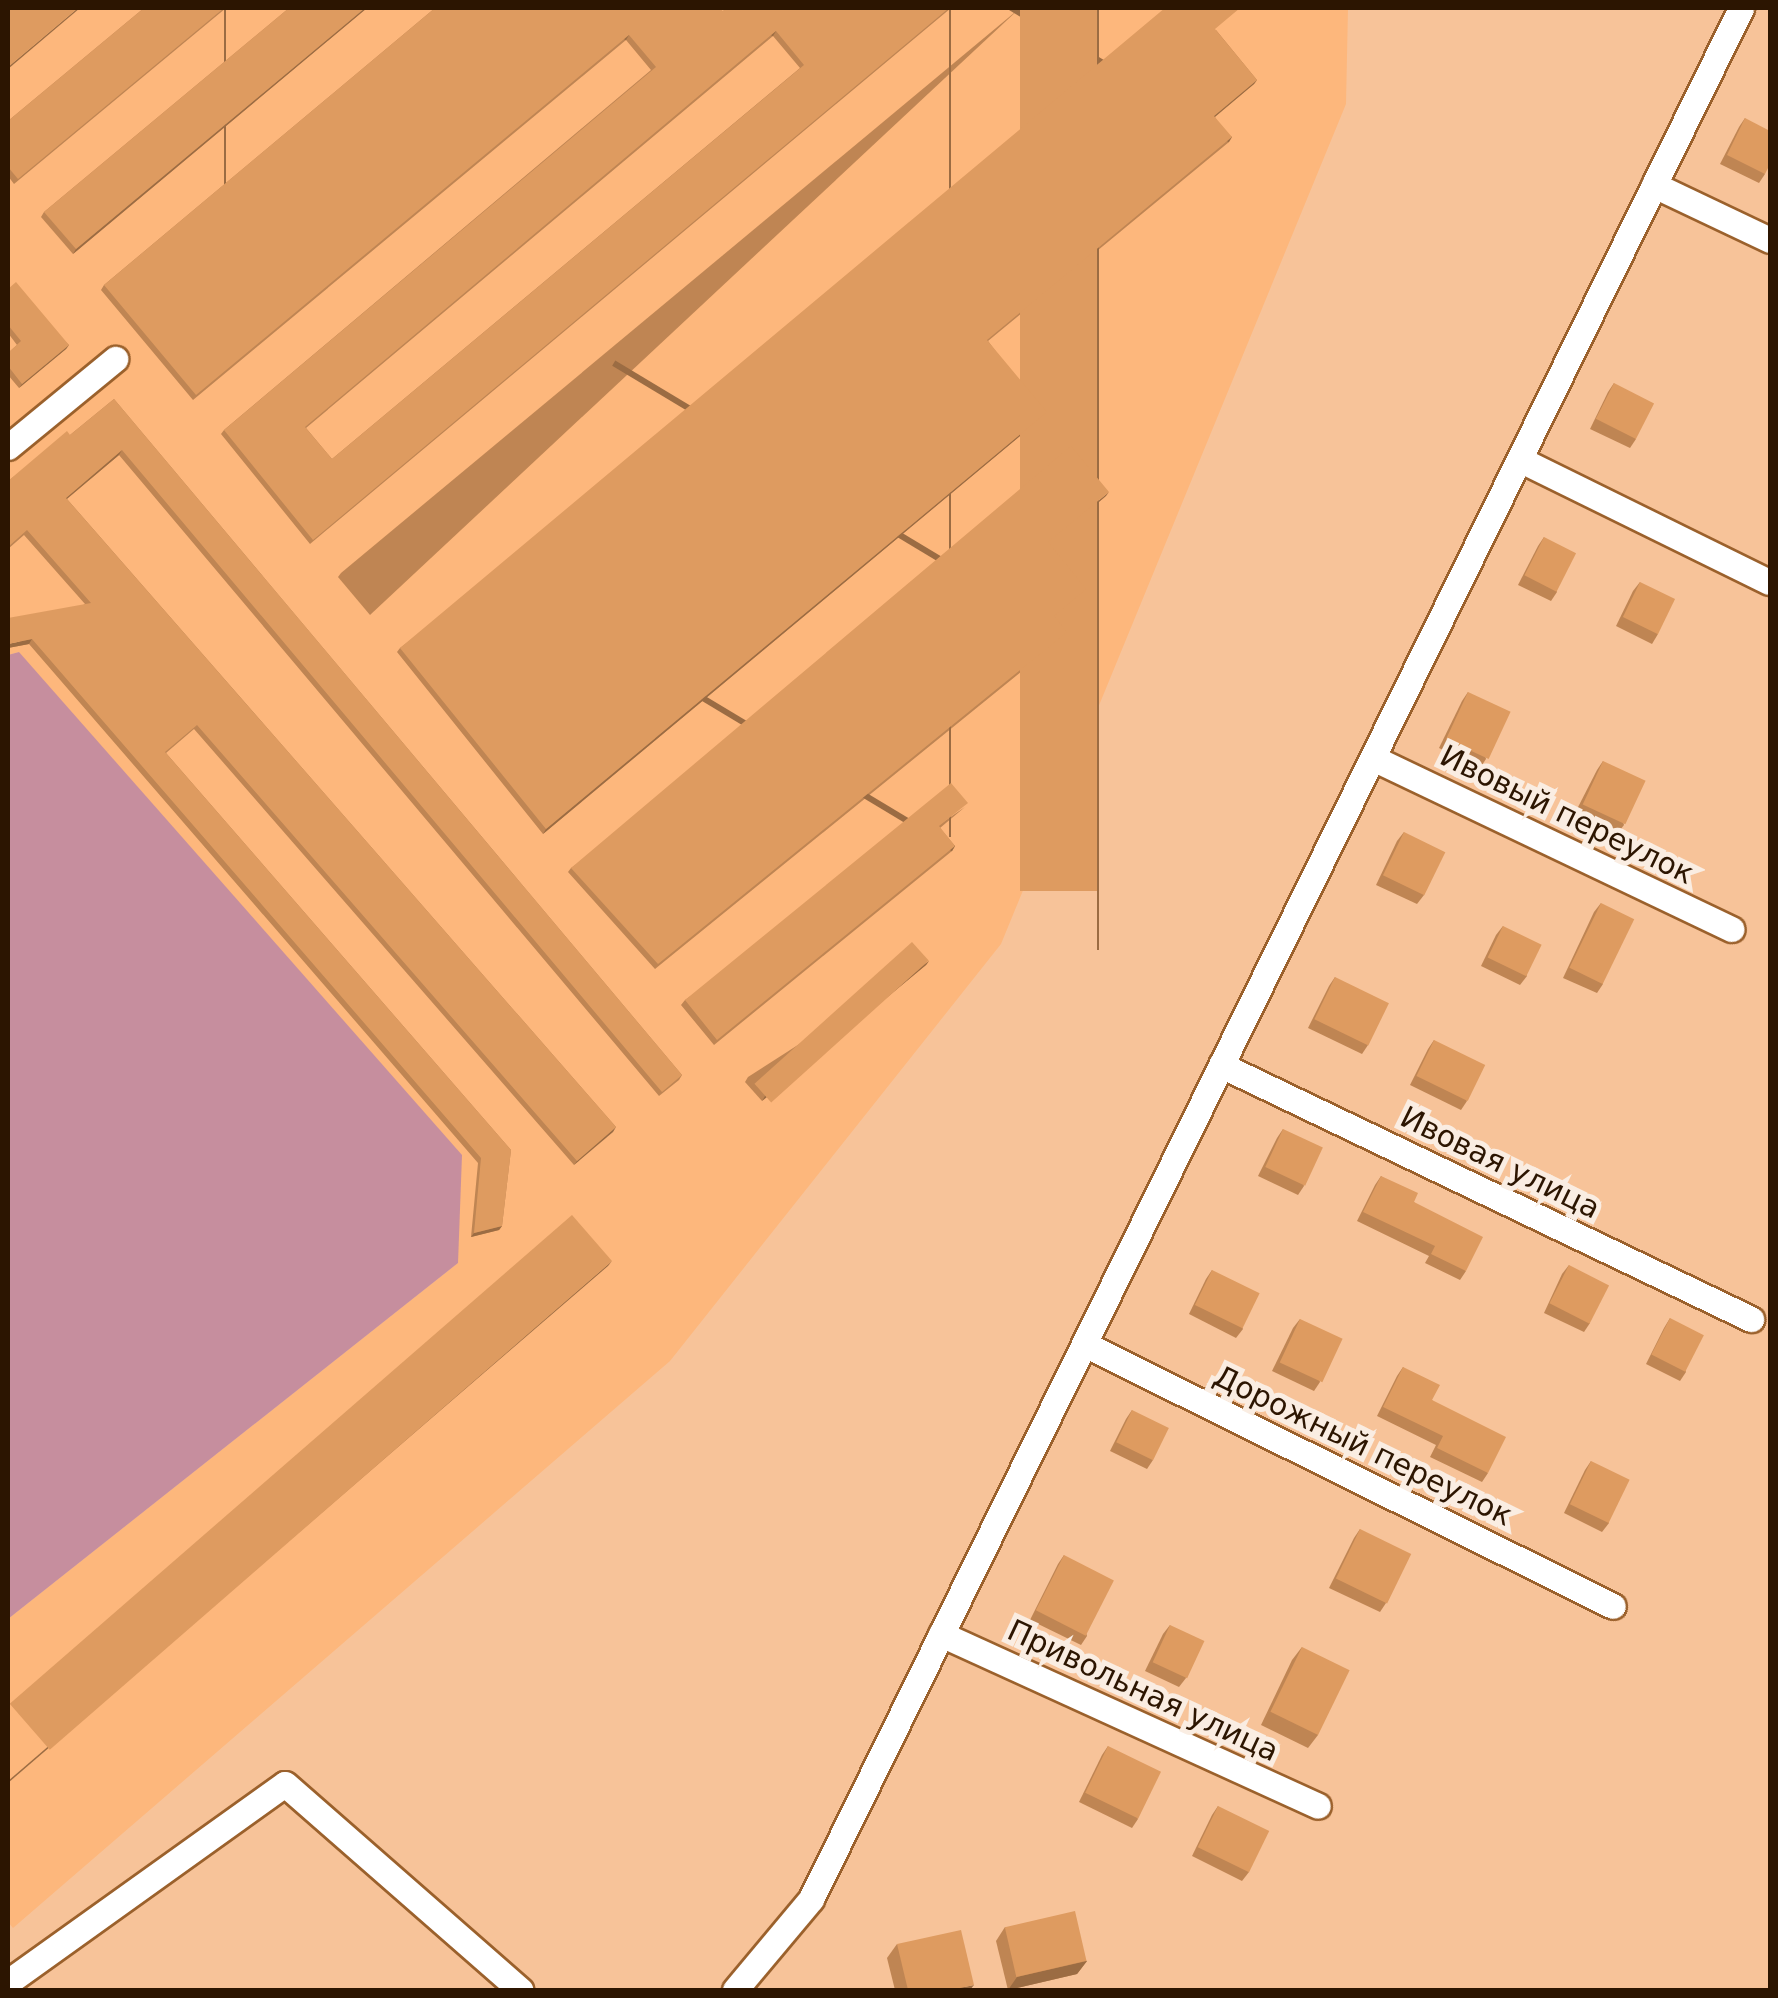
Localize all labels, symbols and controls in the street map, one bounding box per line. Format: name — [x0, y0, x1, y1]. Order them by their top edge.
street label: Ивовый переулок — [1434, 738, 1700, 892]
street label: Ивовая улица — [1394, 1099, 1606, 1227]
street label: Дорожный переулок — [1208, 1358, 1518, 1534]
street label: Привольная улица — [1002, 1612, 1284, 1770]

